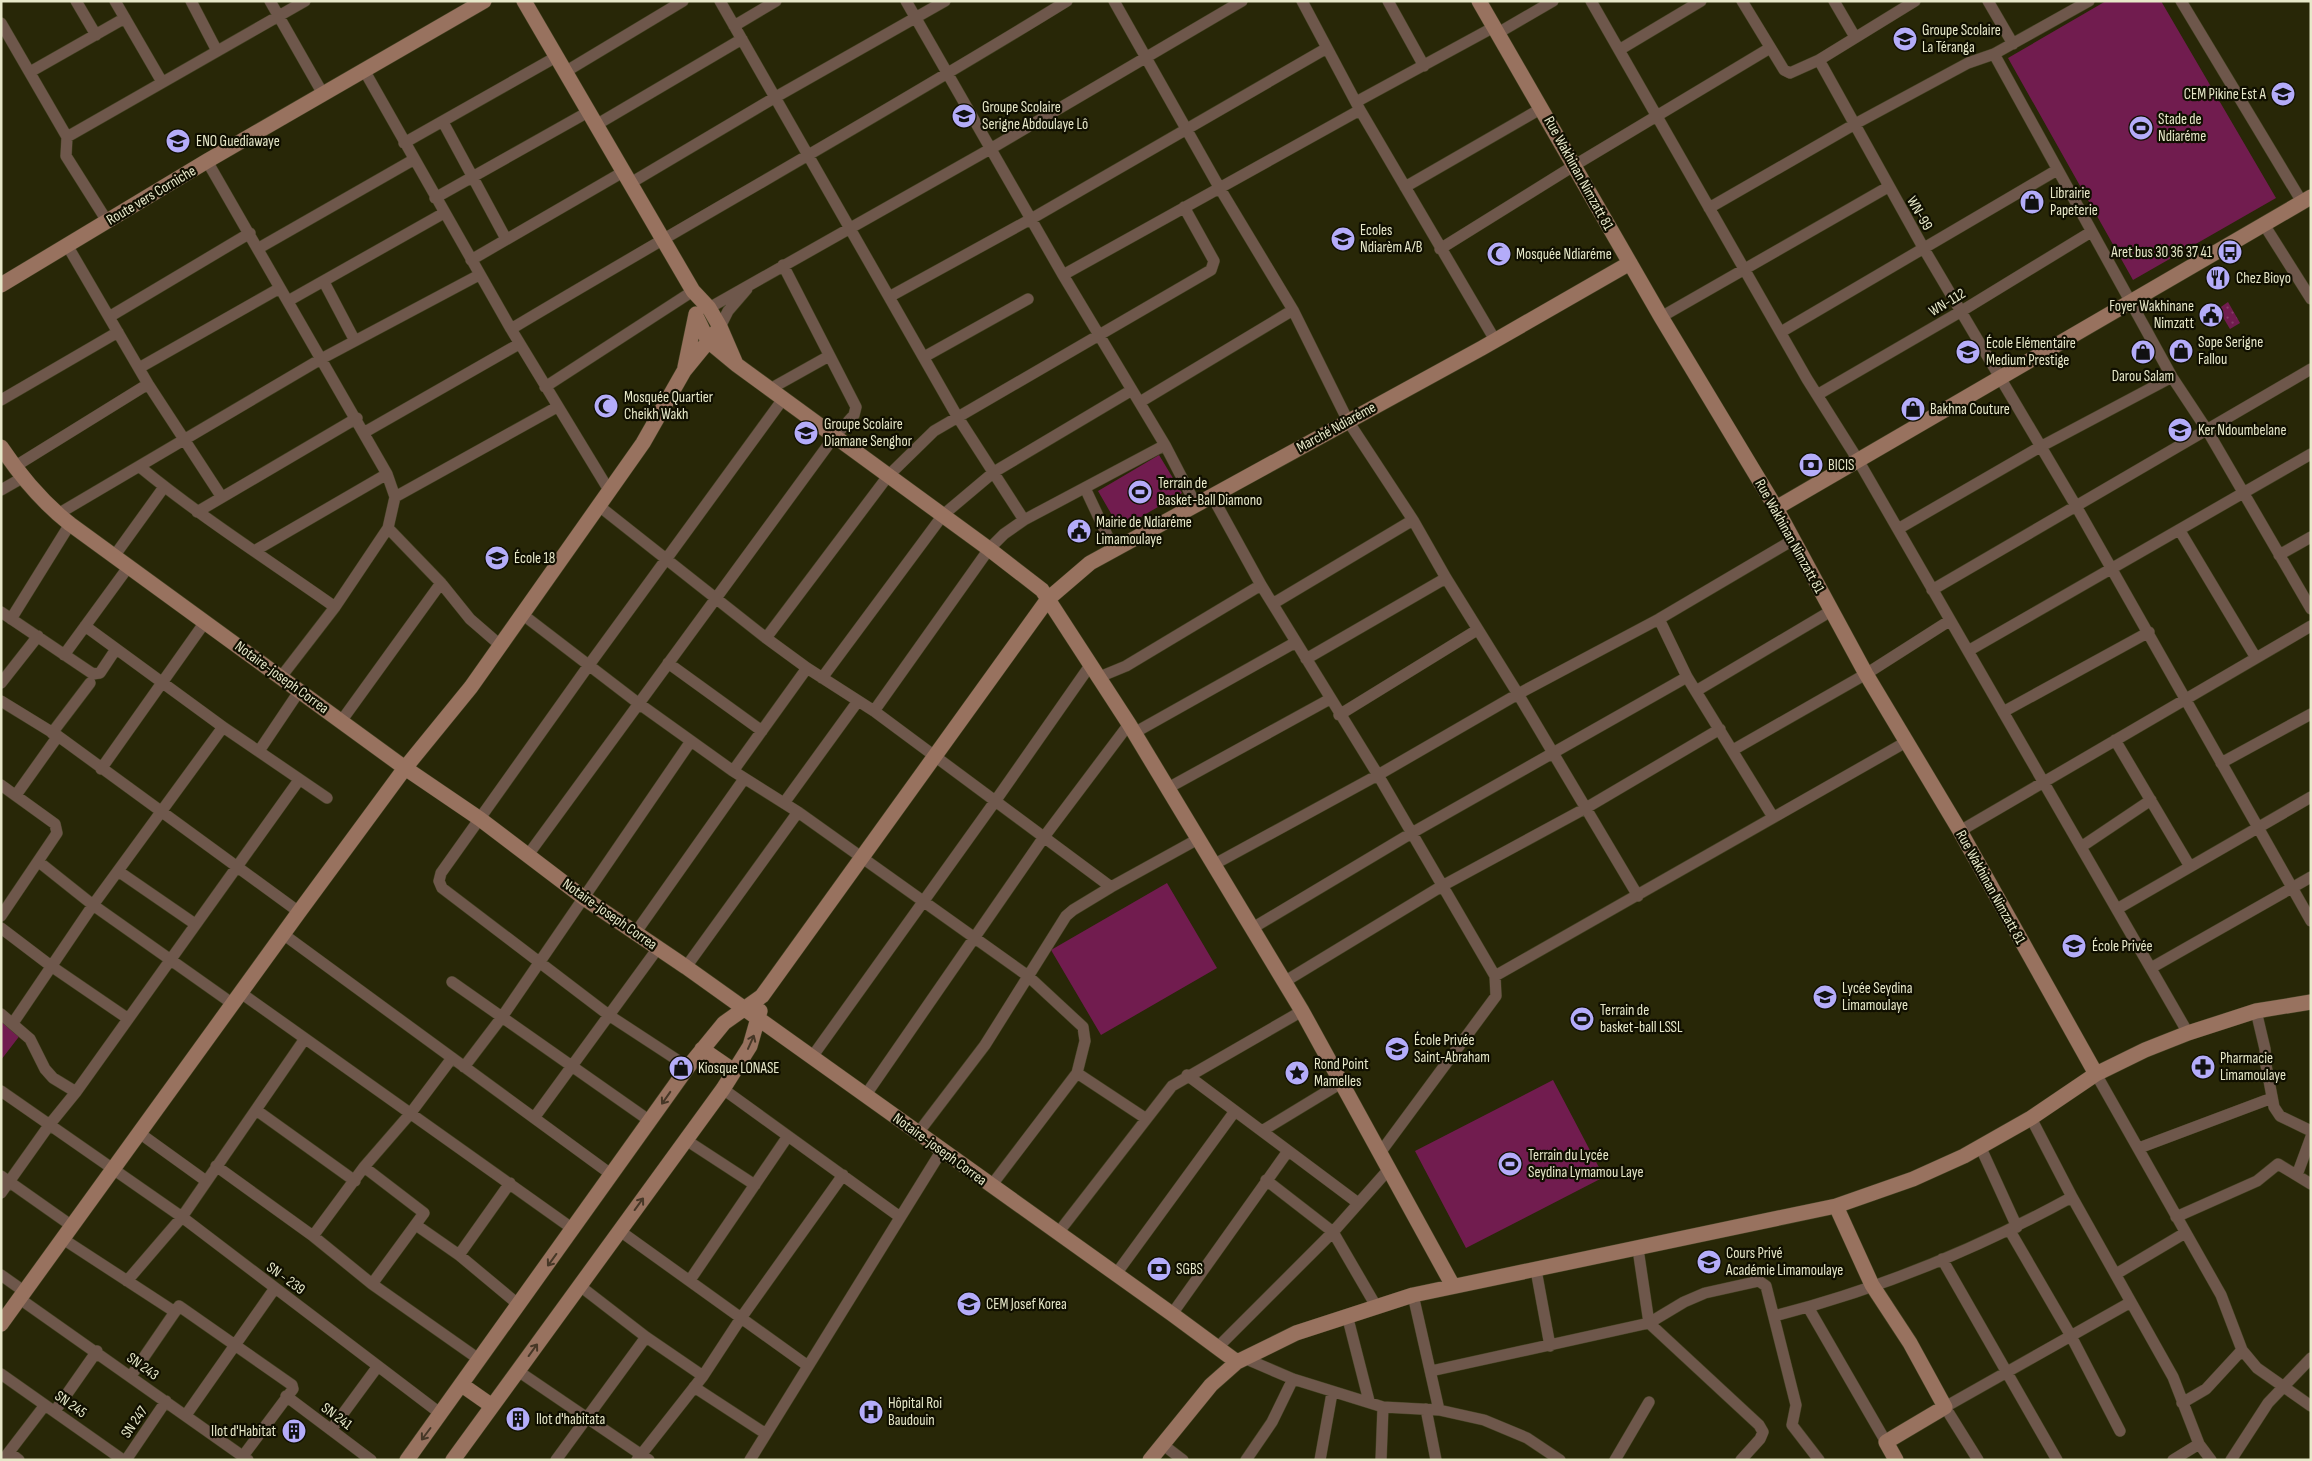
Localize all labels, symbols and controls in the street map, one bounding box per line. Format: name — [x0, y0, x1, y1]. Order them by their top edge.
place label: Groupe Scolaire La Téranga — [1922, 21, 2001, 57]
school or university icon: Groupe Scolaire La Téranga — [1892, 26, 1918, 52]
school or university icon: CEM Pikine Est A — [2270, 81, 2296, 107]
place label: CEM Pikine Est A — [2184, 85, 2267, 104]
place label: Groupe Scolaire Serigne Abdoulaye Lô — [982, 98, 1088, 134]
school or university icon: Groupe Scolaire Serigne Abdoulaye Lô — [951, 103, 977, 129]
place label: Stade de Ndiaréme — [2158, 110, 2206, 146]
street label: Rue Wakhinan Nimzatt 81 — [1539, 113, 1618, 234]
sports icon: Stade de Ndiaréme — [2128, 115, 2154, 141]
school or university icon: ENO Guediawaye — [165, 128, 191, 154]
place label: ENO Guediawaye — [196, 132, 280, 151]
street label: Route vers Corniche — [103, 161, 199, 230]
place label: Librairie Papeterie — [2050, 184, 2098, 220]
shop icon: Librairie Papeterie — [2019, 189, 2045, 215]
street label: WN-99 — [1902, 193, 1937, 234]
place label: Ecoles Ndiarèm A/B — [1360, 221, 1423, 257]
school or university icon: Ecoles Ndiarèm A/B — [1330, 226, 1356, 252]
bus stop icon: Aret bus 30 36 37 41 — [2217, 239, 2243, 265]
mosque icon: Mosquée Ndiaréme — [1486, 241, 1512, 267]
place label: Aret bus 30 36 37 41 — [2110, 243, 2213, 262]
place label: Mosquée Ndiaréme — [1516, 245, 1612, 264]
restaurant icon: Chez Bioyo — [2205, 265, 2231, 291]
place label: Chez Bioyo — [2236, 269, 2291, 288]
street label: WN-112 — [1925, 284, 1969, 321]
place label: Foyer Wakhinane Nimzatt — [2109, 297, 2194, 333]
public building icon: Foyer Wakhinane Nimzatt — [2198, 302, 2224, 328]
place label: Sope Serigne Fallou — [2198, 333, 2263, 369]
place label: École Elémentaire Medium Prestige — [1986, 334, 2076, 370]
shop icon: Sope Serigne Fallou — [2168, 338, 2194, 364]
school or university icon: École Elémentaire Medium Prestige — [1955, 339, 1981, 365]
shop icon: Darou Salam — [2130, 339, 2156, 365]
place label: Darou Salam — [2112, 367, 2174, 386]
place label: Mosquée Quartier Cheikh Wakh — [624, 388, 714, 424]
mosque icon: Mosquée Quartier Cheikh Wakh — [593, 393, 619, 419]
shop icon: Bakhna Couture — [1900, 396, 1926, 422]
street label: Marché Ndiaréme — [1293, 398, 1379, 457]
place label: Bakhna Couture — [1930, 400, 2010, 419]
place label: Groupe Scolaire Diamane Senghor — [824, 415, 913, 451]
school or university icon: Ker Ndoumbelane — [2167, 417, 2193, 443]
school or university icon: Groupe Scolaire Diamane Senghor — [793, 420, 819, 446]
place label: Ker Ndoumbelane — [2198, 421, 2287, 440]
bank icon: BICIS — [1798, 452, 1824, 478]
place label: BICIS — [1828, 456, 1854, 475]
place label: Terrain de Basket-Ball Diamono — [1158, 474, 1262, 510]
street label: Rue Wakhinan Nimzatt 81 — [1750, 476, 1829, 597]
sports icon: Terrain de Basket-Ball Diamono — [1127, 479, 1153, 505]
place label: Mairie de Ndiaréme Limamoulaye — [1096, 513, 1192, 549]
public building icon: Mairie de Ndiaréme Limamoulaye — [1066, 518, 1092, 544]
school or university icon: École 18 — [484, 545, 510, 571]
place label: École 18 — [514, 549, 555, 568]
street label: Notaire-joseph Correa — [231, 637, 333, 718]
street label: Rue Wakhinan Nimzatt 81 — [1951, 827, 2030, 948]
street label: Notaire-joseph Correa — [559, 875, 661, 954]
school or university icon: École Privée — [2061, 933, 2087, 959]
place label: École Privée — [2092, 937, 2153, 956]
place label: Lycée Seydina Limamoulaye — [1842, 979, 1913, 1015]
school or university icon: Lycée Seydina Limamoulaye — [1812, 984, 1838, 1010]
place label: Terrain de basket-ball LSSL — [1600, 1001, 1683, 1037]
sports icon: Terrain de basket-ball LSSL — [1569, 1006, 1595, 1032]
place label: École Privée Saint-Abraham — [1414, 1031, 1490, 1067]
one-way arrow — [747, 1035, 757, 1050]
school or university icon: École Privée Saint-Abraham — [1384, 1036, 1410, 1062]
place label: Pharmacie Limamoulaye — [2220, 1049, 2286, 1085]
pharmacy icon: Pharmacie Limamoulaye — [2190, 1054, 2216, 1080]
shop icon: Kiosque LONASE — [668, 1055, 694, 1081]
place label: Rond Point Mamelles — [1314, 1055, 1369, 1091]
place label: Kiosque LONASE — [698, 1059, 780, 1078]
place icon: Rond Point Mamelles — [1284, 1060, 1310, 1086]
one-way arrow — [661, 1091, 671, 1105]
street label: Notaire-joseph Correa — [889, 1109, 991, 1190]
place label: Terrain du Lycée Seydina Lymamou Laye — [1528, 1146, 1643, 1182]
sports icon: Terrain du Lycée Seydina Lymamou Laye — [1497, 1151, 1523, 1177]
one-way arrow — [634, 1198, 645, 1211]
place label: Cours Privé Académie Limamoulaye — [1725, 1244, 1843, 1280]
school or university icon: Cours Privé Académie Limamoulaye — [1696, 1249, 1722, 1275]
one-way arrow — [547, 1252, 557, 1266]
bank icon: SGBS — [1146, 1256, 1172, 1282]
street label: SN - 239 — [263, 1258, 309, 1299]
place label: SGBS — [1176, 1260, 1203, 1279]
school or university icon: CEM Josef Korea — [956, 1291, 982, 1317]
place label: CEM Josef Korea — [986, 1295, 1067, 1314]
one-way arrow — [528, 1344, 539, 1357]
street label: SN 243 — [123, 1348, 163, 1384]
street label: SN 245 — [51, 1387, 90, 1422]
place label: Hôpital Roi Baudouin — [888, 1394, 942, 1430]
street label: SN 241 — [317, 1399, 357, 1435]
hospital icon: Hôpital Roi Baudouin — [858, 1399, 884, 1425]
street label: SN 247 — [117, 1403, 152, 1442]
building icon: Ilot d'habitata — [505, 1406, 531, 1432]
place label: Ilot d'habitata — [536, 1410, 606, 1429]
building icon: Ilot d'Habitat — [281, 1418, 307, 1444]
place label: Ilot d'Habitat — [211, 1422, 276, 1441]
one-way arrow — [421, 1427, 431, 1441]

